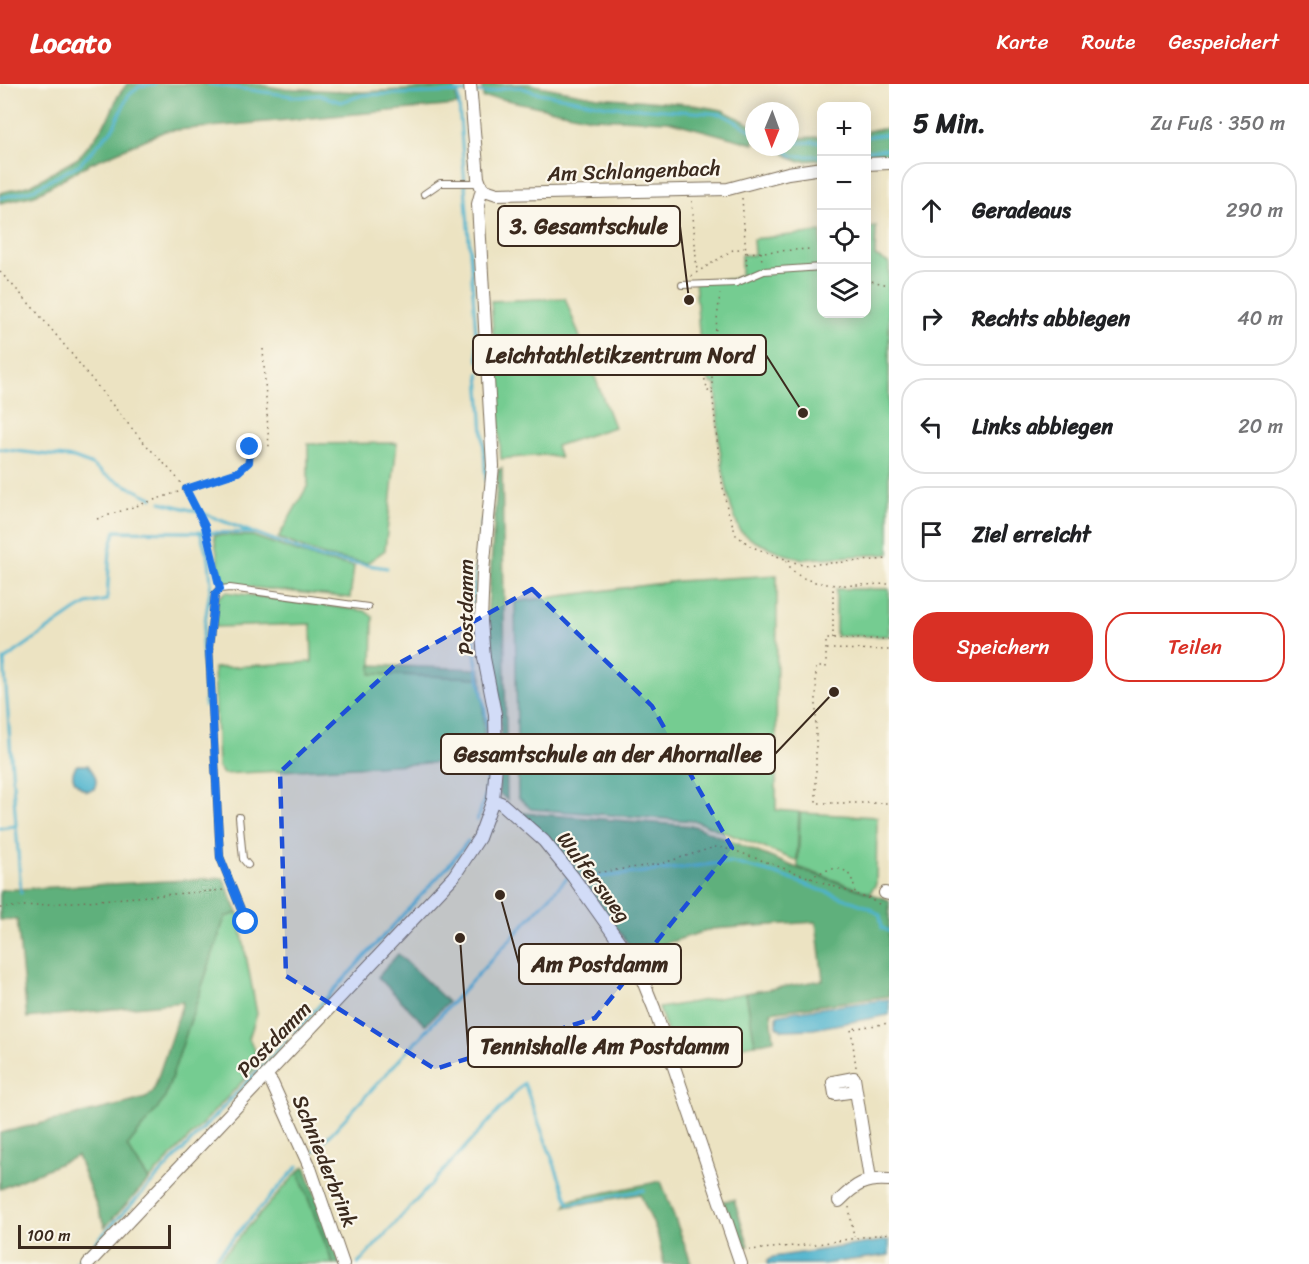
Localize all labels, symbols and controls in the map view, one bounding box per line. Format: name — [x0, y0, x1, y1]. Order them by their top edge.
text: Locato — [30, 18, 111, 67]
text: Karte — [997, 23, 1048, 61]
text: Route — [1081, 23, 1135, 61]
text: Gespeichert — [1168, 23, 1279, 61]
text: 5 Min. — [913, 100, 986, 146]
north arrow — [745, 102, 799, 156]
map controls — [817, 102, 871, 318]
button: + — [817, 102, 871, 156]
text: Zu Fuß · 350 m — [1151, 106, 1285, 141]
street label: Am Schlangenbach — [545, 149, 722, 193]
button: − — [817, 156, 871, 210]
text: Geradeaus — [972, 191, 1071, 230]
text: 290 m — [1226, 193, 1283, 228]
icon: ahead — [915, 194, 948, 227]
callout: 3. Gesamtschule — [498, 206, 680, 246]
text: 3. Gesamtschule — [509, 207, 669, 246]
button: locate — [817, 210, 871, 264]
button: layers — [817, 264, 871, 318]
text: Rechts abbiegen — [972, 299, 1130, 338]
text: 40 m — [1237, 301, 1283, 336]
icon: right — [915, 302, 948, 335]
callout: Leichtathletikzentrum Nord — [473, 335, 766, 375]
text: Leichtathletikzentrum Nord — [485, 336, 757, 375]
text: Links abbiegen — [972, 407, 1113, 446]
text: 20 m — [1238, 409, 1283, 444]
icon: left — [915, 410, 948, 443]
route end — [236, 433, 262, 459]
text: Ziel erreicht — [972, 515, 1091, 554]
icon: arrive — [915, 518, 948, 551]
street label: Postdamm — [447, 559, 485, 655]
button: Speichern — [913, 612, 1093, 682]
button: Teilen — [1105, 612, 1285, 682]
callout: Gesamtschule an der Ahornallee — [441, 734, 775, 774]
text: Gesamtschule an der Ahornallee — [453, 735, 763, 774]
street label: Wulfersweg — [547, 823, 641, 931]
route start — [232, 908, 258, 934]
callout: Am Postdamm — [519, 944, 681, 984]
text: Am Postdamm — [531, 945, 669, 984]
street label: Postdamm — [227, 991, 321, 1087]
callout: Tennishalle Am Postdamm — [468, 1027, 742, 1067]
text: Tennishalle Am Postdamm — [480, 1027, 730, 1066]
street label: Schniederbrink — [281, 1089, 369, 1233]
text: 100 m — [27, 1221, 71, 1250]
scale bar — [18, 1222, 171, 1250]

